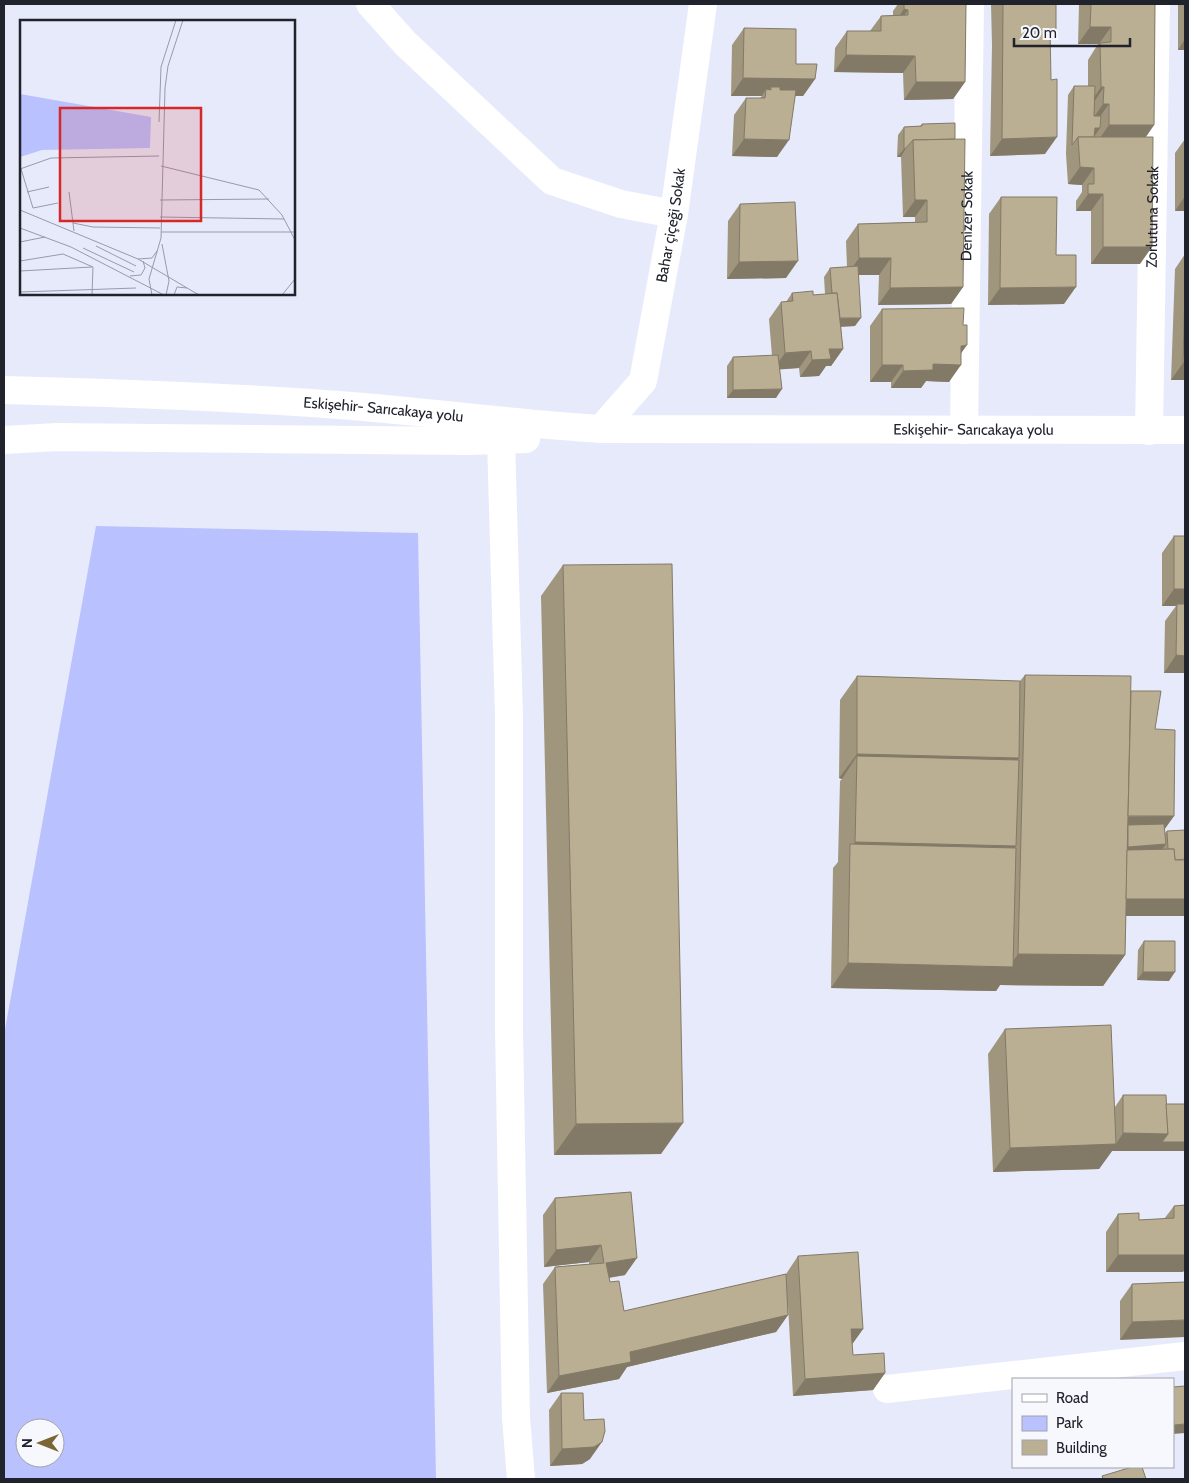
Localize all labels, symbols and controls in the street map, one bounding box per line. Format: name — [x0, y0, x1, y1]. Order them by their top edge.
scale bar — [1014, 15, 1130, 47]
inset map — [20, 20, 295, 295]
text: 20 m — [1022, 24, 1057, 42]
street label: Zorlutuna Sokak — [1143, 166, 1162, 268]
street label: Bahar çiçeği Sokak — [652, 167, 689, 284]
street label: Denizer Sokak — [957, 170, 977, 261]
street label: Eskişehir- Sarıcakaya yolu — [303, 393, 464, 426]
street label: Eskişehir- Sarıcakaya yolu — [893, 421, 1054, 439]
legend — [1012, 1378, 1174, 1468]
text: Road — [1056, 1389, 1089, 1407]
text: Park — [1056, 1414, 1083, 1432]
north arrow — [15, 1418, 65, 1468]
text: N — [18, 1438, 36, 1448]
text: Building — [1056, 1439, 1107, 1457]

